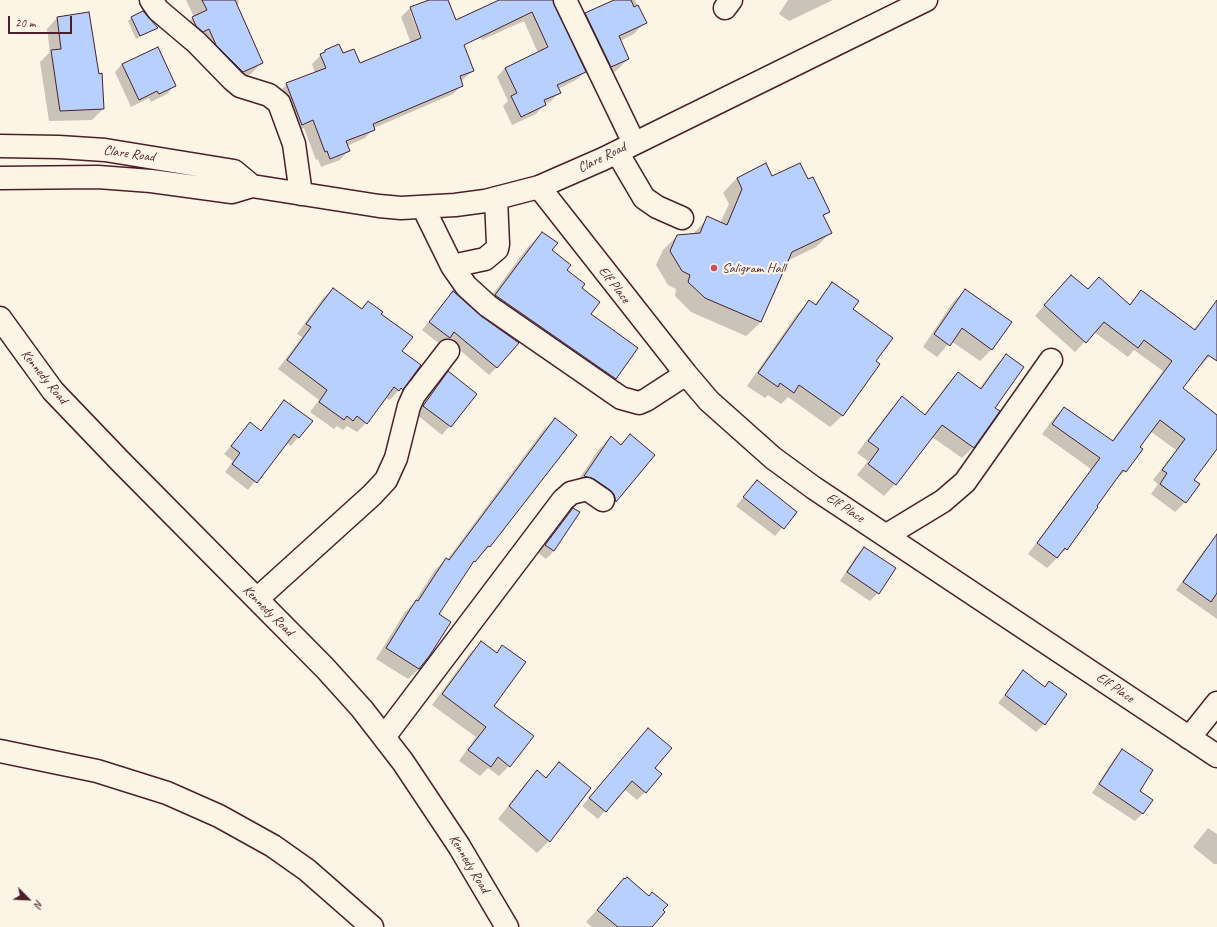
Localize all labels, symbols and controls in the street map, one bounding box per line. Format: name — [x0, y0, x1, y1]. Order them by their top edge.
scale bar — [10, 8, 74, 34]
text: 20 m — [15, 15, 35, 31]
street label: Clare Road — [575, 139, 629, 177]
street label: Clare Road — [102, 142, 156, 166]
place label: Saligram Hall — [722, 260, 785, 276]
street label: Elf Place — [595, 263, 633, 307]
marker: Saligram Hall — [709, 263, 719, 273]
street label: Kennedy Road — [17, 346, 71, 408]
street label: Elf Place — [823, 490, 867, 526]
street label: Kennedy Road — [239, 582, 297, 640]
street label: Elf Place — [1093, 669, 1137, 707]
street label: Kennedy Road — [445, 832, 493, 896]
north arrow — [8, 879, 48, 919]
text: N — [31, 898, 47, 910]

